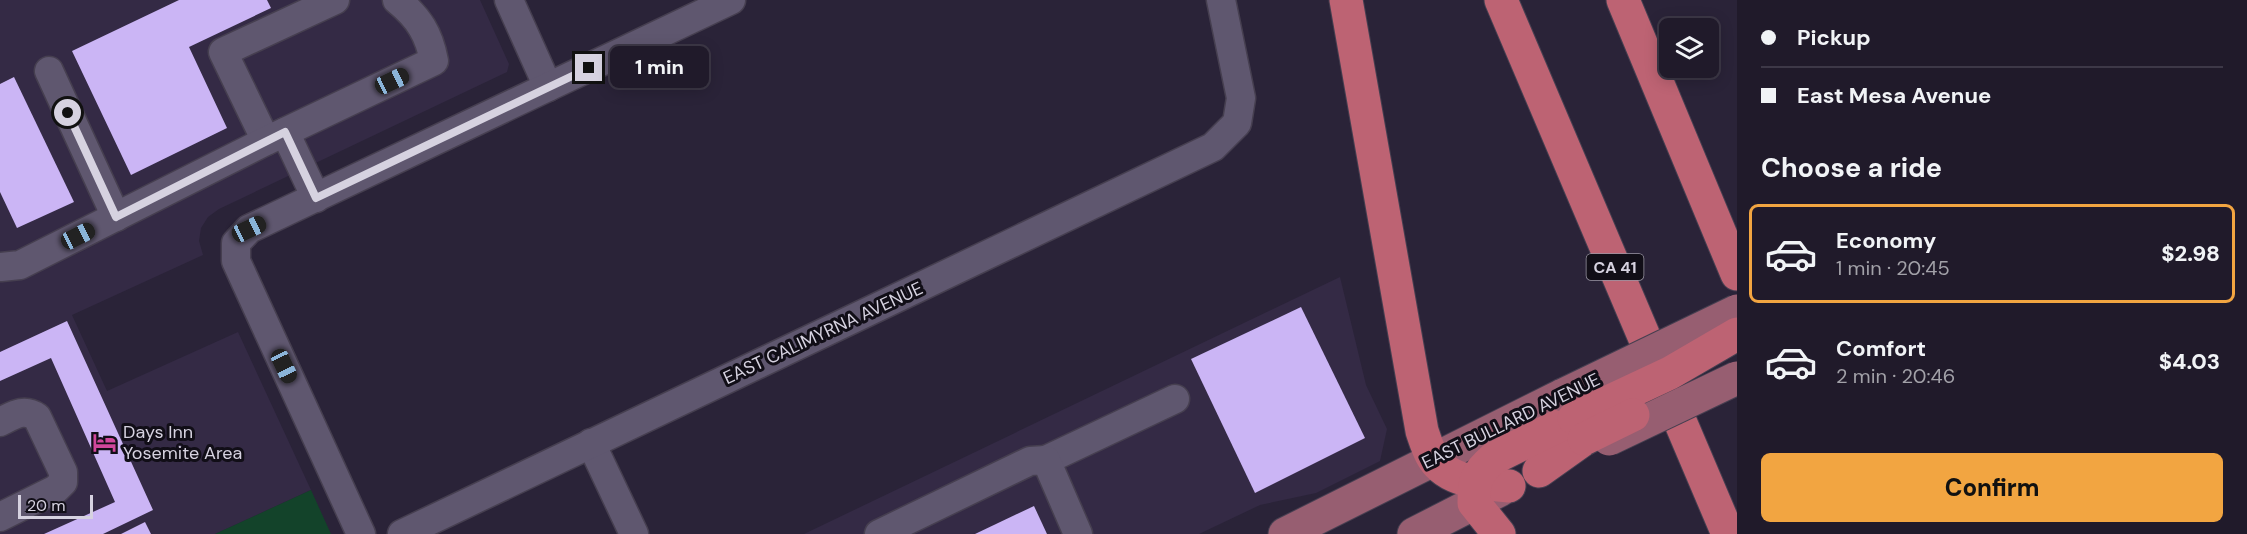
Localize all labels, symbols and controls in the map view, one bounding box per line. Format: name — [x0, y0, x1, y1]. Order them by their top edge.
map controls — [1659, 18, 1719, 78]
button: layers — [1659, 18, 1719, 78]
text: Pickup — [1797, 23, 1871, 52]
callout: 1 min — [610, 47, 709, 89]
route end — [575, 54, 602, 81]
text: 1 min — [635, 54, 684, 80]
car — [372, 65, 412, 97]
text: East Mesa Avenue — [1797, 81, 1991, 110]
route start — [54, 99, 81, 126]
text: Choose a ride — [1761, 150, 1942, 185]
car — [229, 213, 269, 245]
car — [58, 220, 98, 252]
text: Economy — [1836, 226, 1936, 255]
icon: car — [1764, 227, 1818, 281]
text: $2.98 — [2161, 239, 2220, 268]
road number: CA 41 — [1586, 254, 1644, 280]
text: 1 min · 20:45 — [1836, 255, 1950, 281]
street label: EAST CALIMYRNA AVENUE — [719, 276, 927, 390]
text: Comfort — [1836, 334, 1926, 363]
icon: car — [1764, 335, 1818, 389]
car — [268, 346, 300, 386]
text: $4.03 — [2159, 347, 2220, 376]
text: 2 min · 20:46 — [1836, 363, 1955, 389]
street label: EAST BULLARD AVENUE — [1418, 367, 1604, 475]
place label: Days Inn Yosemite Area — [123, 420, 242, 465]
hotel icon: Days Inn Yosemite Area — [92, 429, 118, 455]
button: Confirm — [1761, 453, 2223, 522]
scale bar — [18, 492, 93, 520]
text: 20 m — [27, 495, 66, 516]

